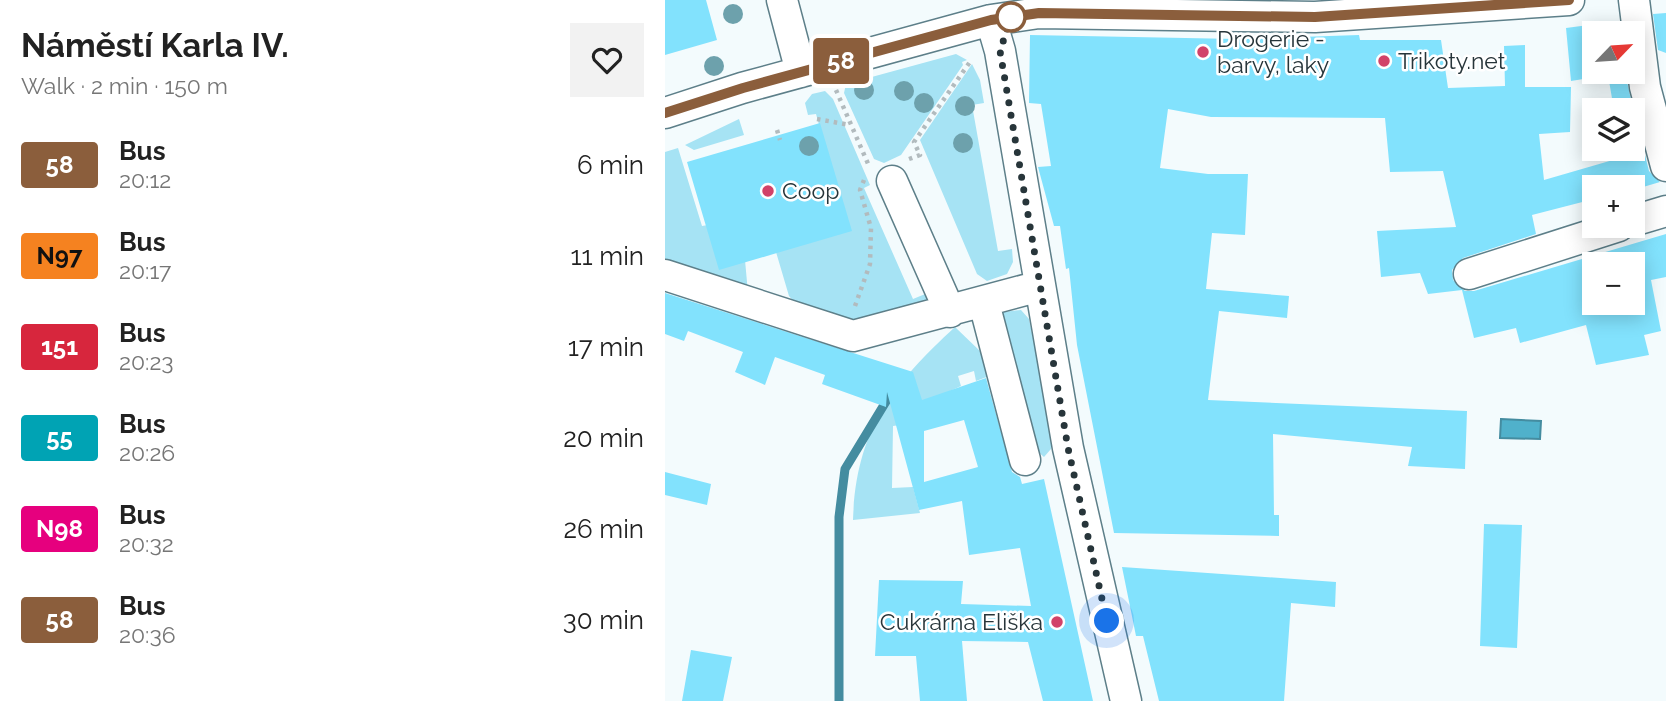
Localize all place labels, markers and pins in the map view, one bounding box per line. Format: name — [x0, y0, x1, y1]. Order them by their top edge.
unlabelled marker — [996, 2, 1026, 32]
place label: Drogerie - barvy, laky — [1217, 25, 1329, 78]
marker: Drogerie - barvy, laky — [1195, 44, 1211, 60]
place label: Trikoty.net — [1398, 47, 1506, 74]
marker: Trikoty.net — [1376, 53, 1392, 69]
place label: Coop — [782, 177, 839, 204]
marker: Coop — [760, 183, 776, 199]
place label: Cukrárna Eliška — [880, 608, 1043, 635]
marker: Cukrárna Eliška — [1049, 614, 1065, 630]

